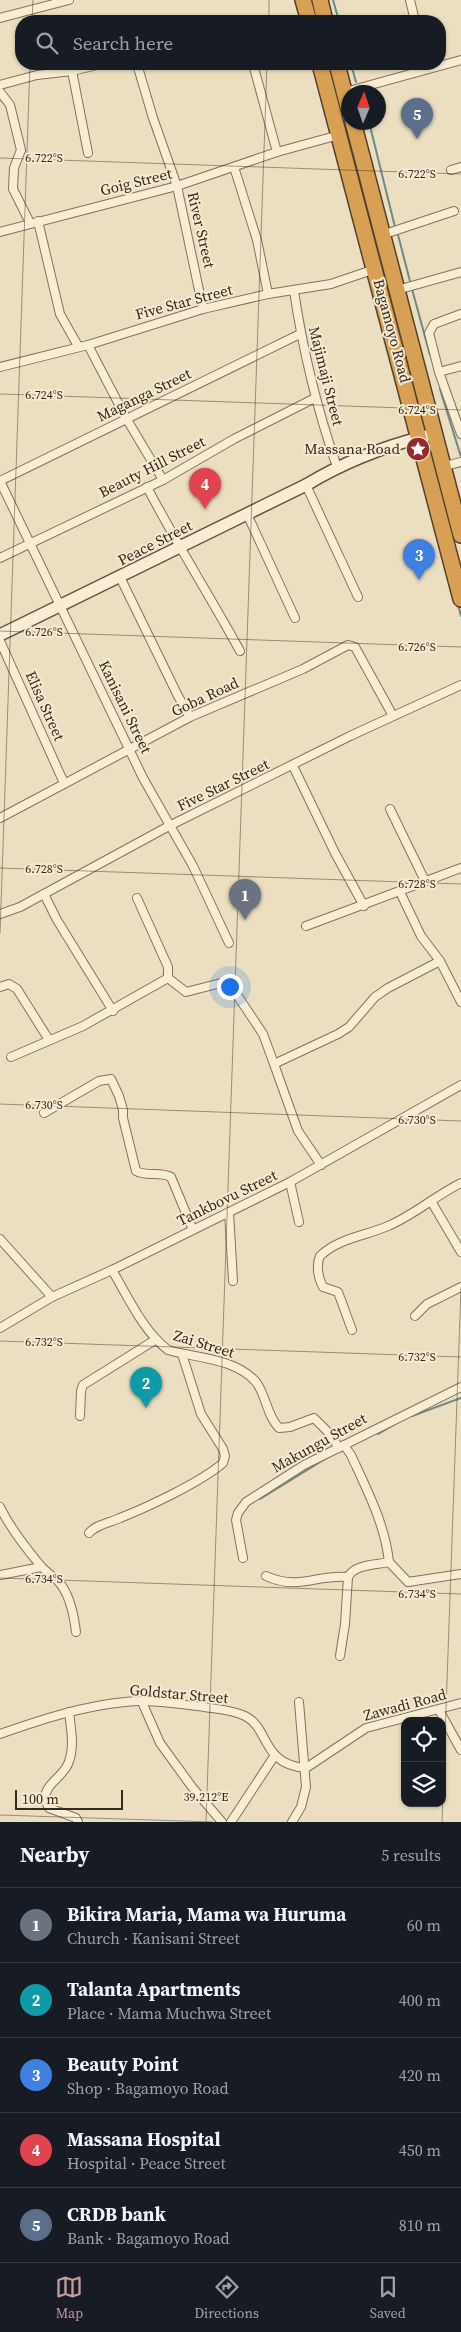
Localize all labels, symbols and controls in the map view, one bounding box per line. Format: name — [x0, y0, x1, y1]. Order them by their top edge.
search box — [15, 15, 446, 70]
icon: search — [33, 29, 61, 57]
text: Search here — [73, 30, 173, 56]
north arrow — [341, 85, 386, 130]
pin: 5 — [401, 98, 433, 139]
text: 6.722°S — [25, 150, 63, 166]
street label: Goig Street — [98, 162, 174, 201]
text: 6.722°S — [398, 166, 436, 182]
street label: River Street — [183, 190, 220, 270]
street label: Bagamoyo Road — [369, 277, 417, 386]
street label: Five Star Street — [133, 278, 235, 325]
street label: Majimaji Street — [304, 324, 349, 428]
street label: Maganga Street — [93, 363, 194, 426]
text: 6.724°S — [25, 387, 63, 403]
text: 6.724°S — [398, 402, 436, 418]
street label: Beauty Hill Street — [95, 431, 209, 502]
place icon: Massana Road — [405, 436, 431, 462]
place label: Massana Road — [304, 438, 400, 459]
pin: 4 — [189, 468, 221, 509]
street label: Peace Street — [114, 515, 196, 570]
pin: 3 — [403, 539, 435, 580]
text: 6.726°S — [25, 624, 63, 640]
text: 6.726°S — [398, 639, 436, 655]
street label: Kanisani Street — [94, 657, 157, 757]
street label: Elisa Street — [21, 668, 70, 744]
street label: Goba Road — [168, 672, 242, 721]
street label: Five Star Street — [173, 753, 272, 816]
text: 6.728°S — [25, 861, 63, 877]
text: 6.728°S — [398, 876, 436, 892]
pin: 1 — [229, 879, 261, 920]
your location — [217, 974, 243, 1000]
text: 6.730°S — [25, 1097, 63, 1113]
text: 6.730°S — [398, 1112, 436, 1128]
street label: Tankbovu Street — [173, 1164, 280, 1231]
street label: Zai Street — [171, 1324, 237, 1363]
text: 6.732°S — [25, 1334, 63, 1350]
text: 6.732°S — [398, 1349, 436, 1365]
pin: 2 — [130, 1367, 162, 1408]
street label: Makungu Street — [267, 1408, 370, 1477]
text: 6.734°S — [25, 1571, 63, 1587]
text: 6.734°S — [398, 1586, 436, 1602]
street label: Goldstar Street — [129, 1679, 229, 1708]
street label: Zawadi Road — [361, 1683, 449, 1726]
map controls — [401, 1717, 446, 1807]
button: locate — [401, 1717, 446, 1762]
button: layers — [401, 1762, 446, 1807]
scale bar — [15, 1787, 122, 1810]
text: 100 m — [22, 1789, 59, 1809]
text: 39.212°E — [184, 1789, 228, 1805]
text: Nearby — [20, 1840, 90, 1869]
text: 5 results — [381, 1844, 441, 1866]
text: Bikira Maria, Mama wa Huruma — [67, 1901, 346, 1927]
text: 1 — [32, 1914, 40, 1936]
text: 60 m — [407, 1914, 441, 1936]
text: Church · Kanisani Street — [67, 1927, 240, 1949]
text: Talanta Apartments — [67, 1976, 240, 2002]
text: 2 — [32, 1989, 40, 2011]
text: 400 m — [399, 1989, 441, 2011]
text: Place · Mama Muchwa Street — [67, 2002, 271, 2024]
text: Beauty Point — [67, 2051, 178, 2077]
text: 3 — [32, 2064, 40, 2086]
text: 420 m — [399, 2064, 441, 2086]
text: Shop · Bagamoyo Road — [67, 2077, 229, 2099]
text: Massana Hospital — [67, 2126, 221, 2152]
text: 4 — [32, 2139, 40, 2161]
text: 450 m — [399, 2139, 441, 2161]
text: Hospital · Peace Street — [67, 2152, 226, 2174]
text: CRDB bank — [67, 2201, 166, 2227]
text: 5 — [32, 2214, 40, 2236]
text: 810 m — [399, 2214, 441, 2236]
text: Bank · Bagamoyo Road — [67, 2227, 230, 2249]
tab: Map — [55, 2273, 83, 2323]
tab: Directions — [194, 2273, 259, 2323]
tab: Saved — [370, 2273, 406, 2323]

